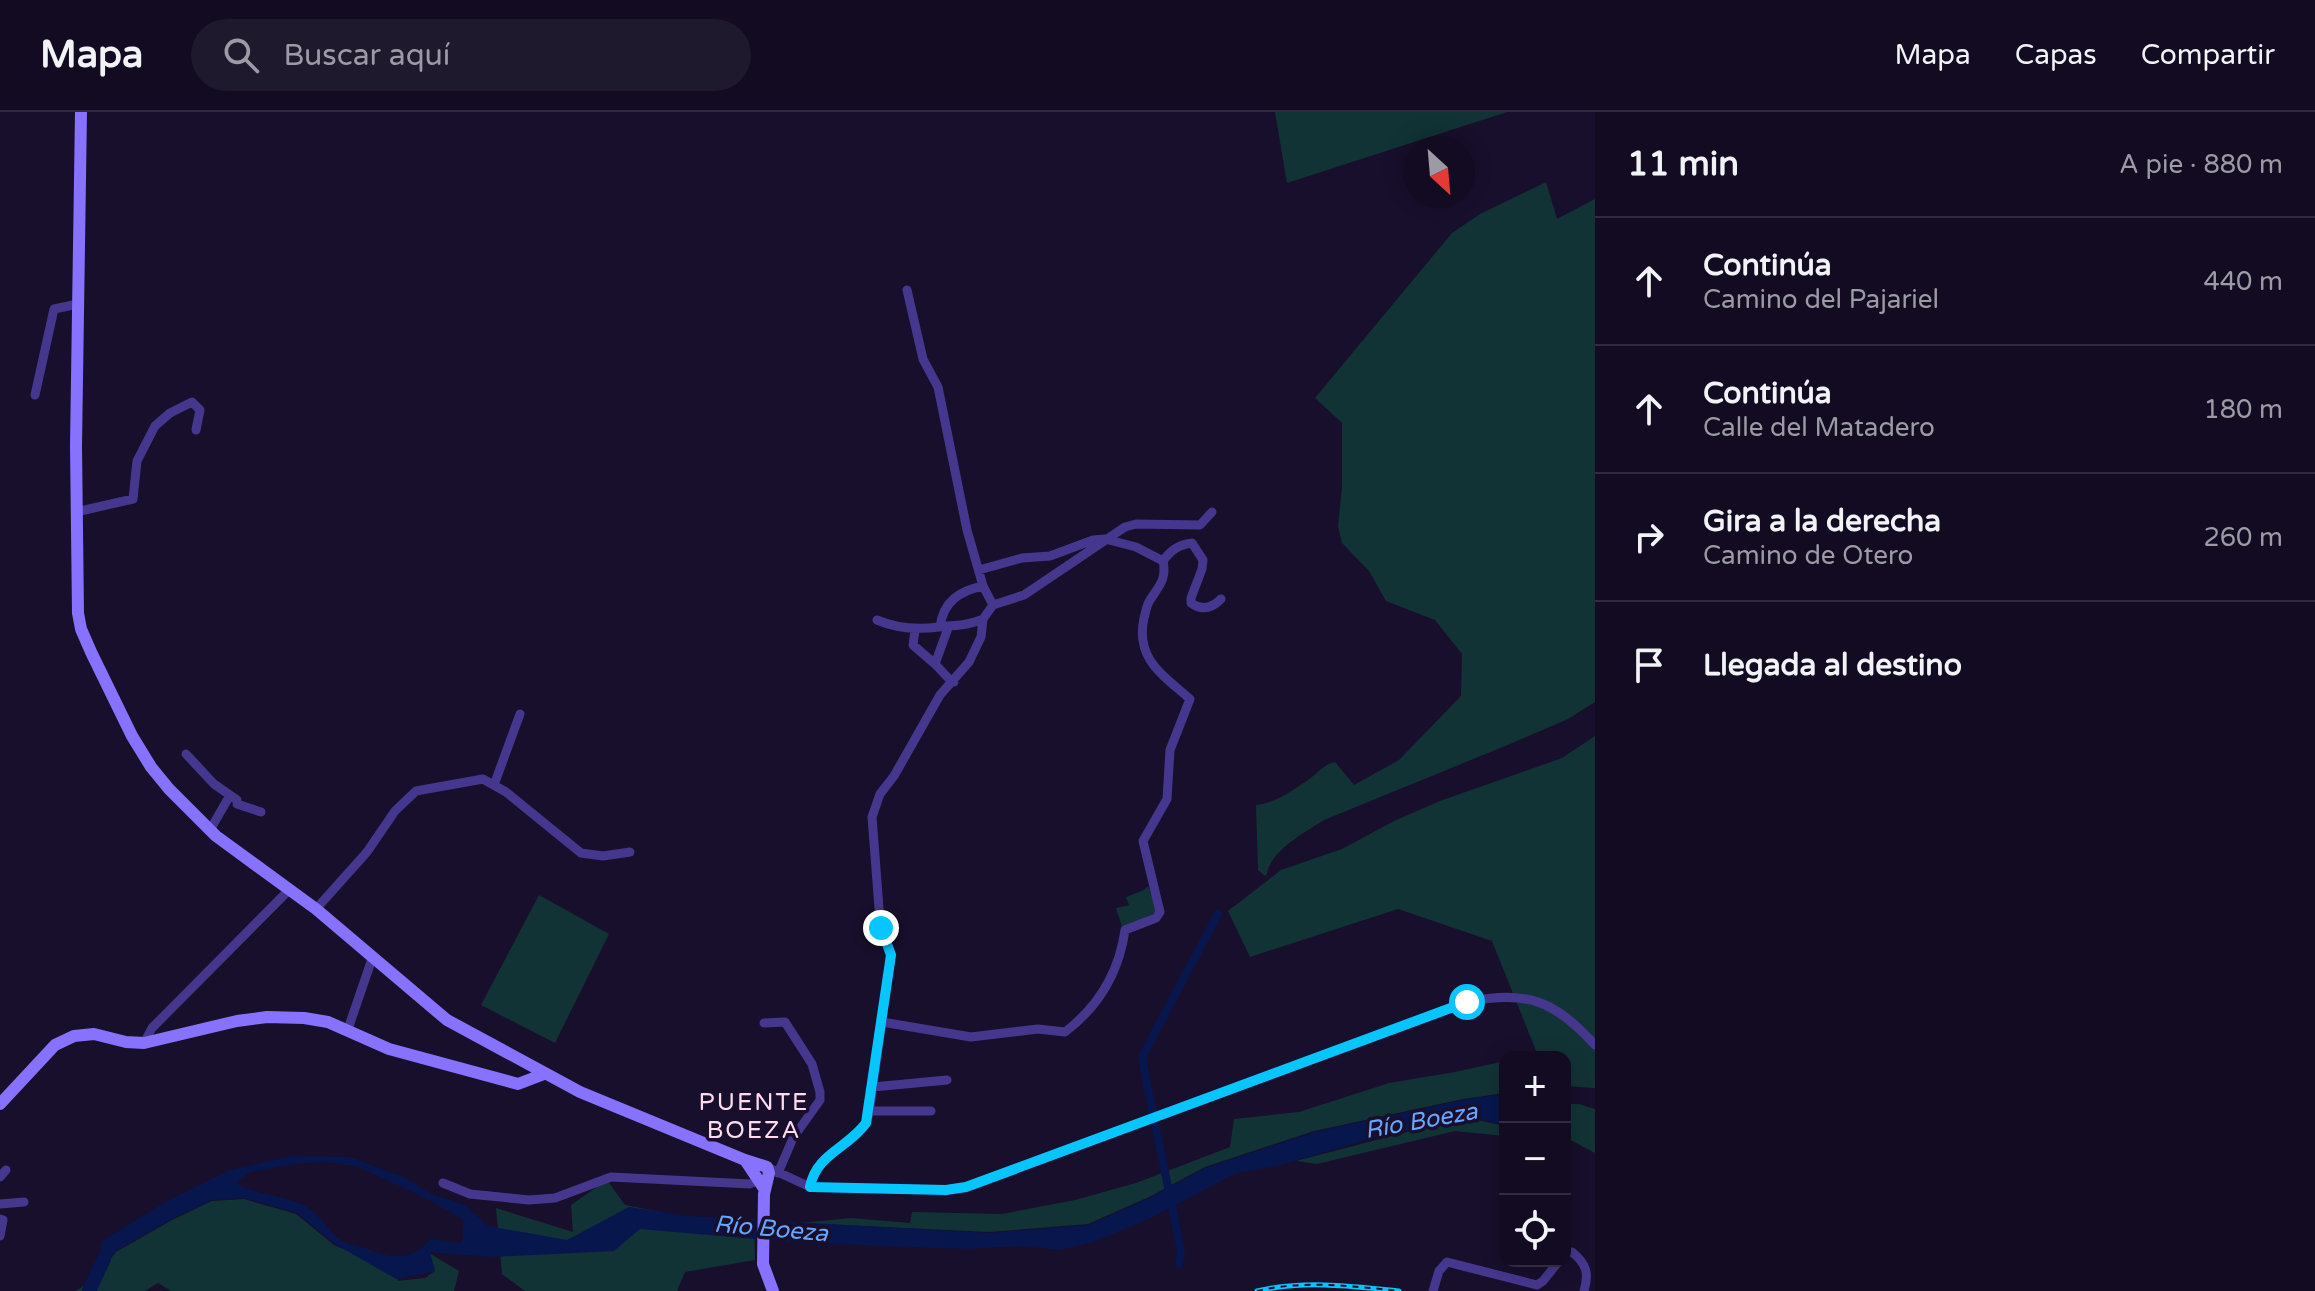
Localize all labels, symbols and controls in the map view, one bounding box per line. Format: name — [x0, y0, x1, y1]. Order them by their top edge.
search box — [191, 19, 751, 91]
text: Mapa — [40, 32, 143, 78]
icon: search — [219, 33, 263, 77]
text: Buscar aquí — [283, 37, 450, 74]
text: Mapa — [1894, 38, 1971, 72]
text: Capas — [2015, 38, 2097, 72]
text: Compartir — [2141, 38, 2275, 72]
north arrow — [1403, 136, 1475, 208]
text: 11 min — [1627, 144, 1739, 185]
text: A pie · 880 m — [2119, 149, 2283, 180]
text: Continúa — [1703, 247, 1832, 284]
icon: ahead — [1627, 259, 1671, 303]
text: 440 m — [2203, 266, 2283, 297]
text: Camino del Pajariel — [1703, 284, 1939, 315]
text: Continúa — [1703, 375, 1832, 412]
icon: ahead — [1627, 387, 1671, 431]
text: 180 m — [2203, 394, 2283, 425]
text: Calle del Matadero — [1703, 412, 1935, 443]
text: Gira a la derecha — [1703, 503, 1941, 540]
icon: right — [1627, 515, 1671, 559]
text: 260 m — [2203, 522, 2283, 553]
text: Camino de Otero — [1703, 540, 1913, 571]
icon: arrive — [1627, 643, 1671, 687]
text: Llegada al destino — [1703, 647, 1962, 684]
route end — [863, 910, 899, 946]
route start — [1449, 984, 1485, 1020]
map controls — [1499, 1051, 1571, 1267]
button: + — [1499, 1051, 1571, 1123]
district label: PUENTE BOEZA — [699, 1088, 809, 1145]
water label: Río Boeza — [1362, 1097, 1480, 1145]
button: − — [1499, 1123, 1571, 1195]
button: locate — [1499, 1195, 1571, 1267]
water label: Río Boeza — [713, 1210, 830, 1248]

